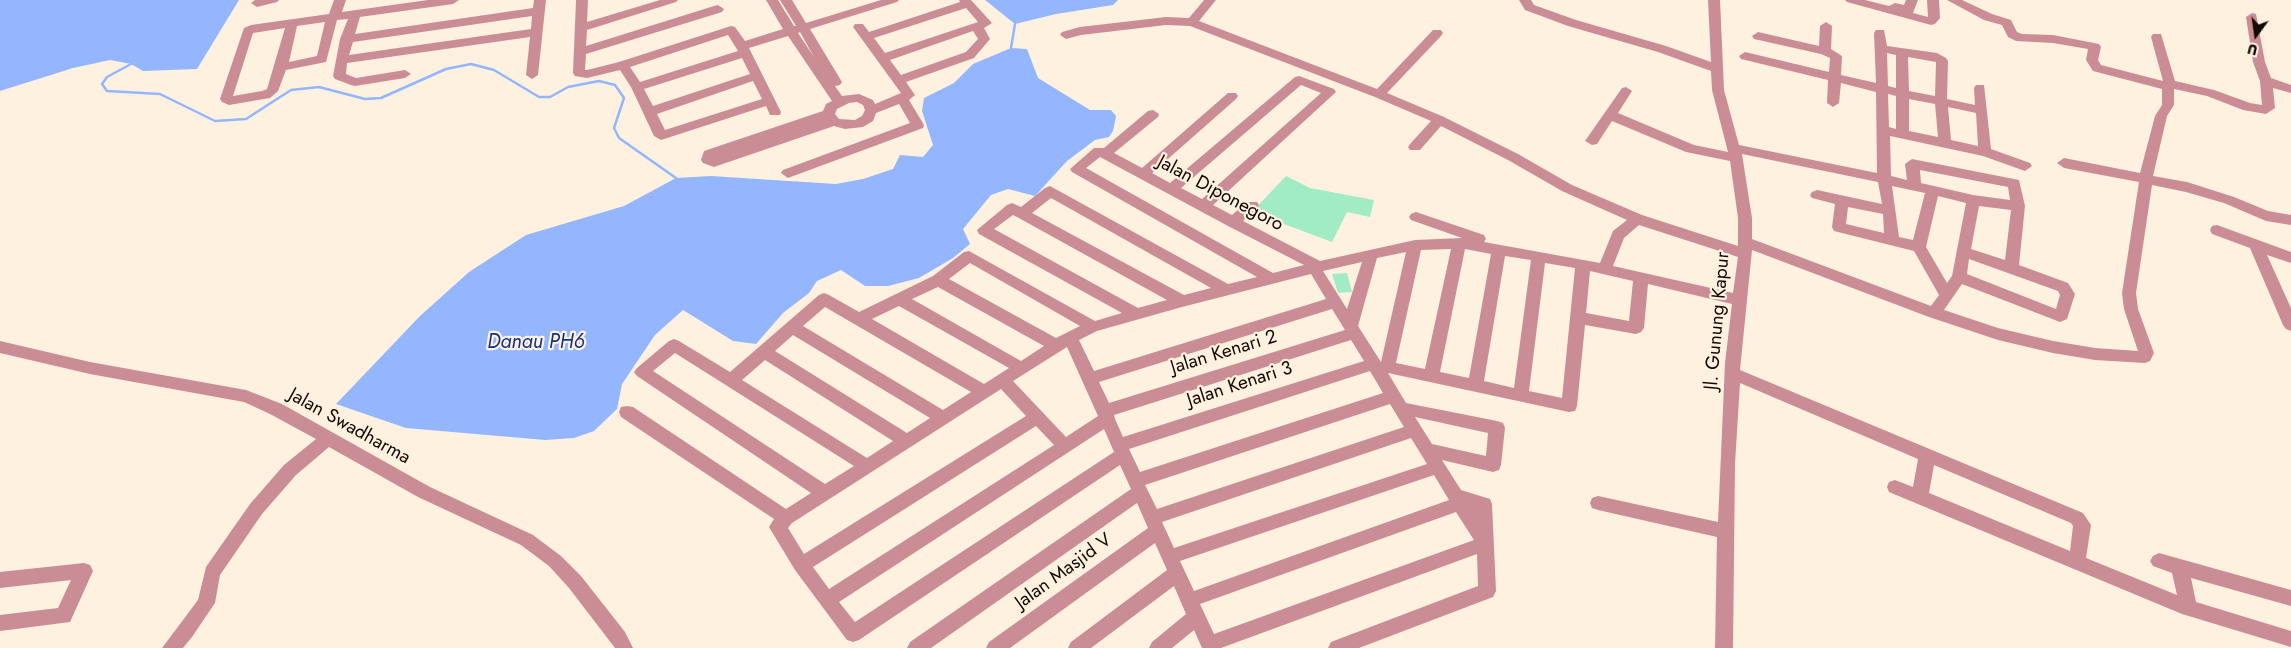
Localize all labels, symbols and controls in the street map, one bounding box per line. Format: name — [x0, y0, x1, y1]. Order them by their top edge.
north arrow — [2231, 10, 2281, 60]
text: U — [2245, 39, 2260, 60]
street label: Jalan Diponegoro — [1153, 151, 1287, 237]
street label: Jl. Gunung Kapur — [1701, 251, 1735, 391]
street label: Jalan Kenari 2 — [1168, 326, 1280, 380]
water label: Danau PH6 — [487, 331, 585, 355]
street label: Jalan Kenari 3 — [1184, 357, 1296, 413]
street label: Jalan Swadharma — [284, 384, 414, 470]
street label: Jalan Masjid V — [1011, 529, 1117, 615]

